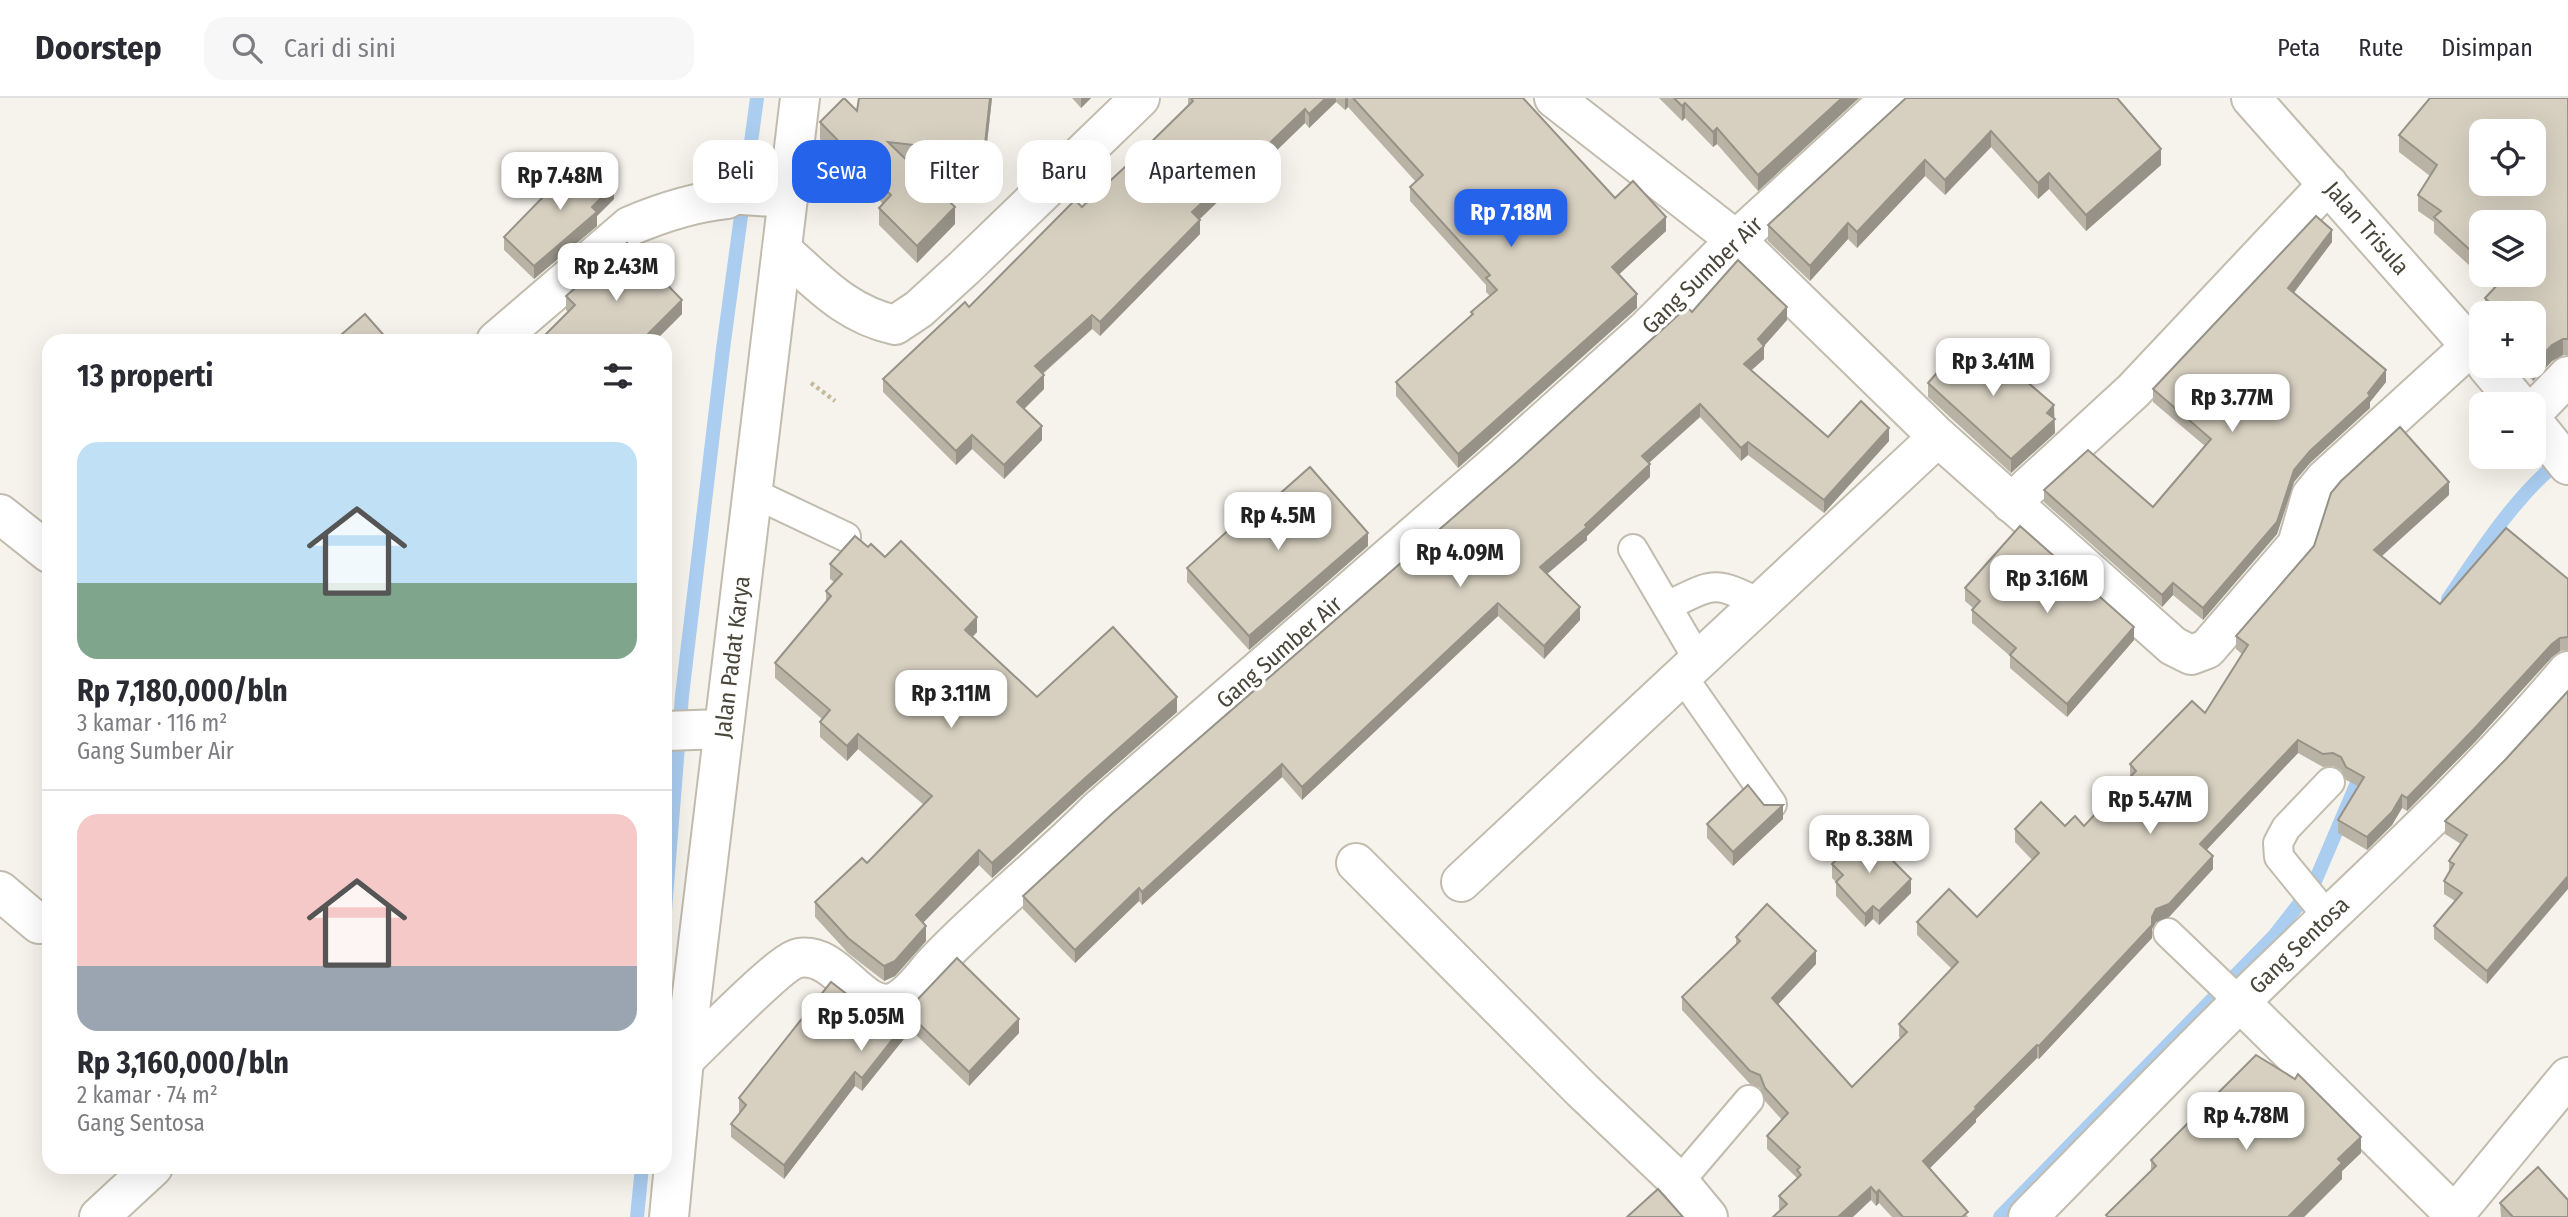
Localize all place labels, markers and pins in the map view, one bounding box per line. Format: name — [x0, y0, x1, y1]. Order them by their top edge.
pin: Rp 7.48M — [488, 152, 632, 212]
pin: Rp 7.18M — [1439, 190, 1583, 249]
pin: Rp 2.43M — [544, 244, 688, 303]
pin: Rp 3.41M — [1921, 338, 2065, 398]
pin: Rp 3.77M — [2160, 374, 2304, 434]
pin: Rp 4.5M — [1213, 492, 1343, 552]
pin: Rp 4.09M — [1388, 530, 1532, 589]
pin: Rp 3.16M — [1975, 556, 2119, 615]
pin: Rp 3.11M — [879, 670, 1023, 730]
pin: Rp 5.47M — [2078, 776, 2222, 836]
pin: Rp 8.38M — [1797, 816, 1941, 875]
pin: Rp 5.05M — [789, 993, 933, 1053]
pin: Rp 4.78M — [2174, 1093, 2318, 1152]

